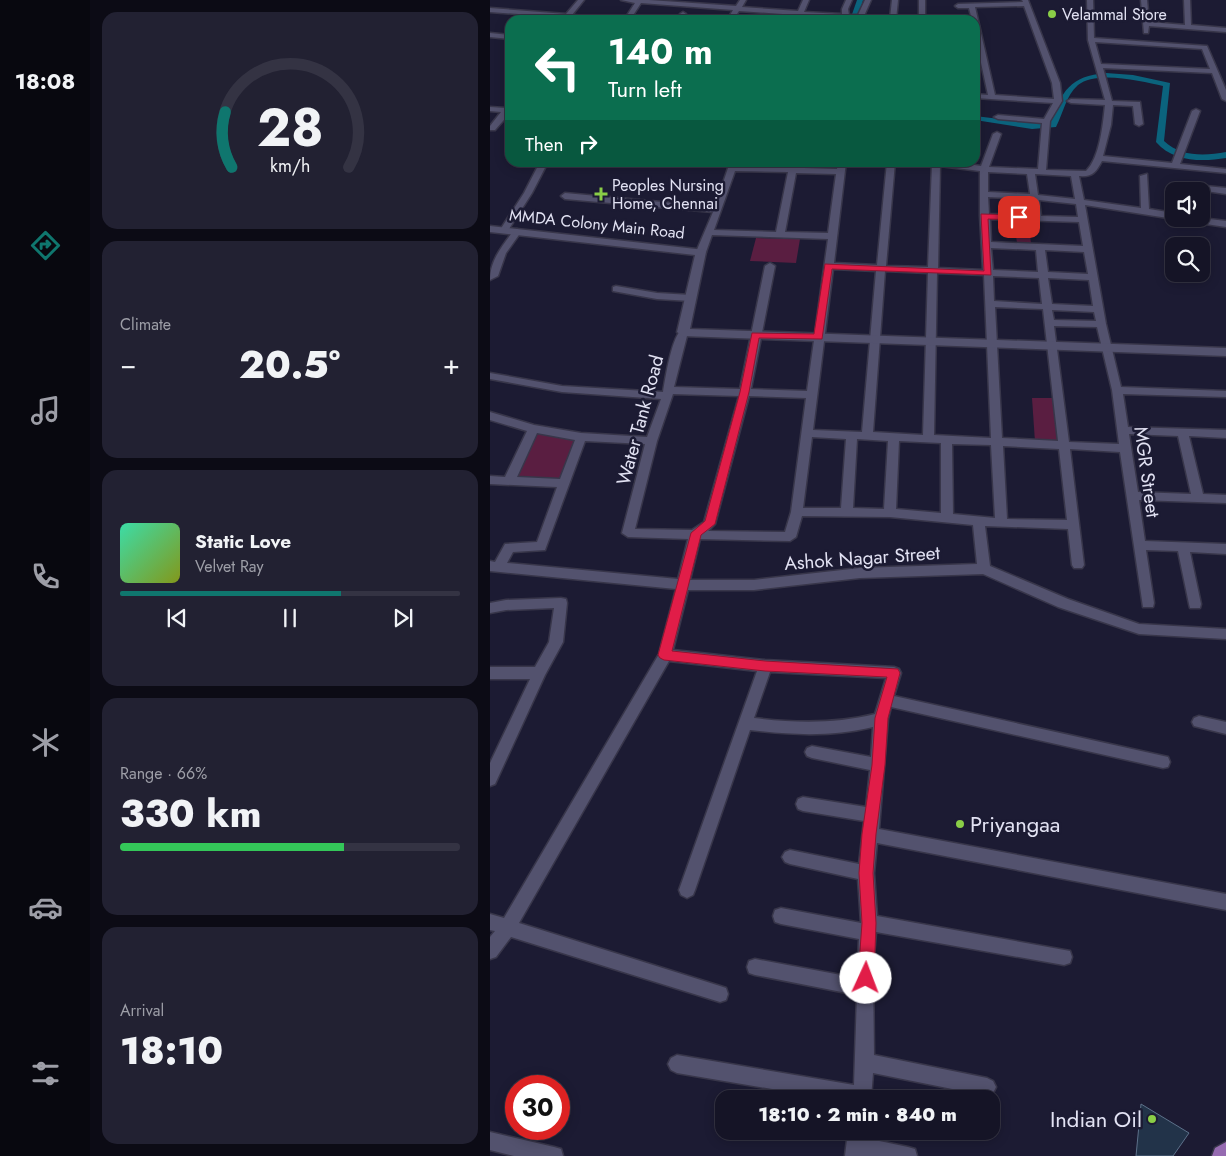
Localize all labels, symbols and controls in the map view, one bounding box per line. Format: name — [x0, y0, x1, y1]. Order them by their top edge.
place label: Velammal Store — [1062, 3, 1167, 26]
marker: Velammal Store — [1046, 8, 1058, 20]
text: 140 m — [608, 27, 713, 77]
icon: left — [525, 35, 590, 100]
text: 18:08 — [15, 65, 75, 97]
text: Turn left — [608, 73, 682, 105]
text: 28 — [257, 90, 323, 166]
icon: right — [574, 130, 602, 158]
text: Then — [525, 131, 564, 158]
text: km/h — [270, 153, 310, 179]
place label: Peoples Nursing Home, Chennai — [612, 174, 724, 215]
map controls — [1165, 182, 1210, 282]
button: sound — [1165, 182, 1210, 227]
marker: Peoples Nursing Home, Chennai — [594, 187, 608, 201]
pin — [998, 196, 1040, 238]
street label: MMDA Colony Main Road — [508, 203, 686, 245]
icon: arrive — [1005, 203, 1033, 231]
icon: directions — [28, 228, 63, 263]
button: search — [1165, 237, 1210, 282]
text: Climate — [120, 313, 171, 336]
text: 20.5° — [239, 337, 340, 392]
text: − — [120, 344, 137, 385]
text: + — [443, 344, 460, 385]
street label: Water Tank Road — [610, 352, 670, 488]
icon: music — [28, 393, 63, 428]
street label: MGR Street — [1127, 425, 1167, 520]
text: Static Love — [195, 528, 291, 555]
street label: Ashok Nagar Street — [783, 539, 941, 577]
text: Velvet Ray — [195, 555, 264, 578]
icon: phone — [28, 559, 63, 594]
icon: previous — [163, 604, 191, 632]
icon: pause — [276, 604, 304, 632]
icon: next — [389, 604, 417, 632]
icon: climate — [28, 725, 63, 760]
text: Range · 66% — [120, 762, 207, 785]
text: 330 km — [120, 786, 261, 841]
place label: Priyangaa — [970, 808, 1060, 840]
marker: Priyangaa — [954, 818, 966, 830]
icon: car — [28, 890, 63, 925]
position arrow — [839, 951, 891, 1003]
text: Arrival — [120, 999, 164, 1022]
text: 18:10 — [120, 1023, 223, 1078]
icon: filters — [28, 1056, 63, 1091]
speed limit sign: 30 — [505, 1075, 570, 1140]
text: 18:10 · 2 min · 840 m — [758, 1101, 957, 1128]
place label: Indian Oil — [1050, 1103, 1142, 1135]
marker: Indian Oil — [1146, 1113, 1158, 1125]

